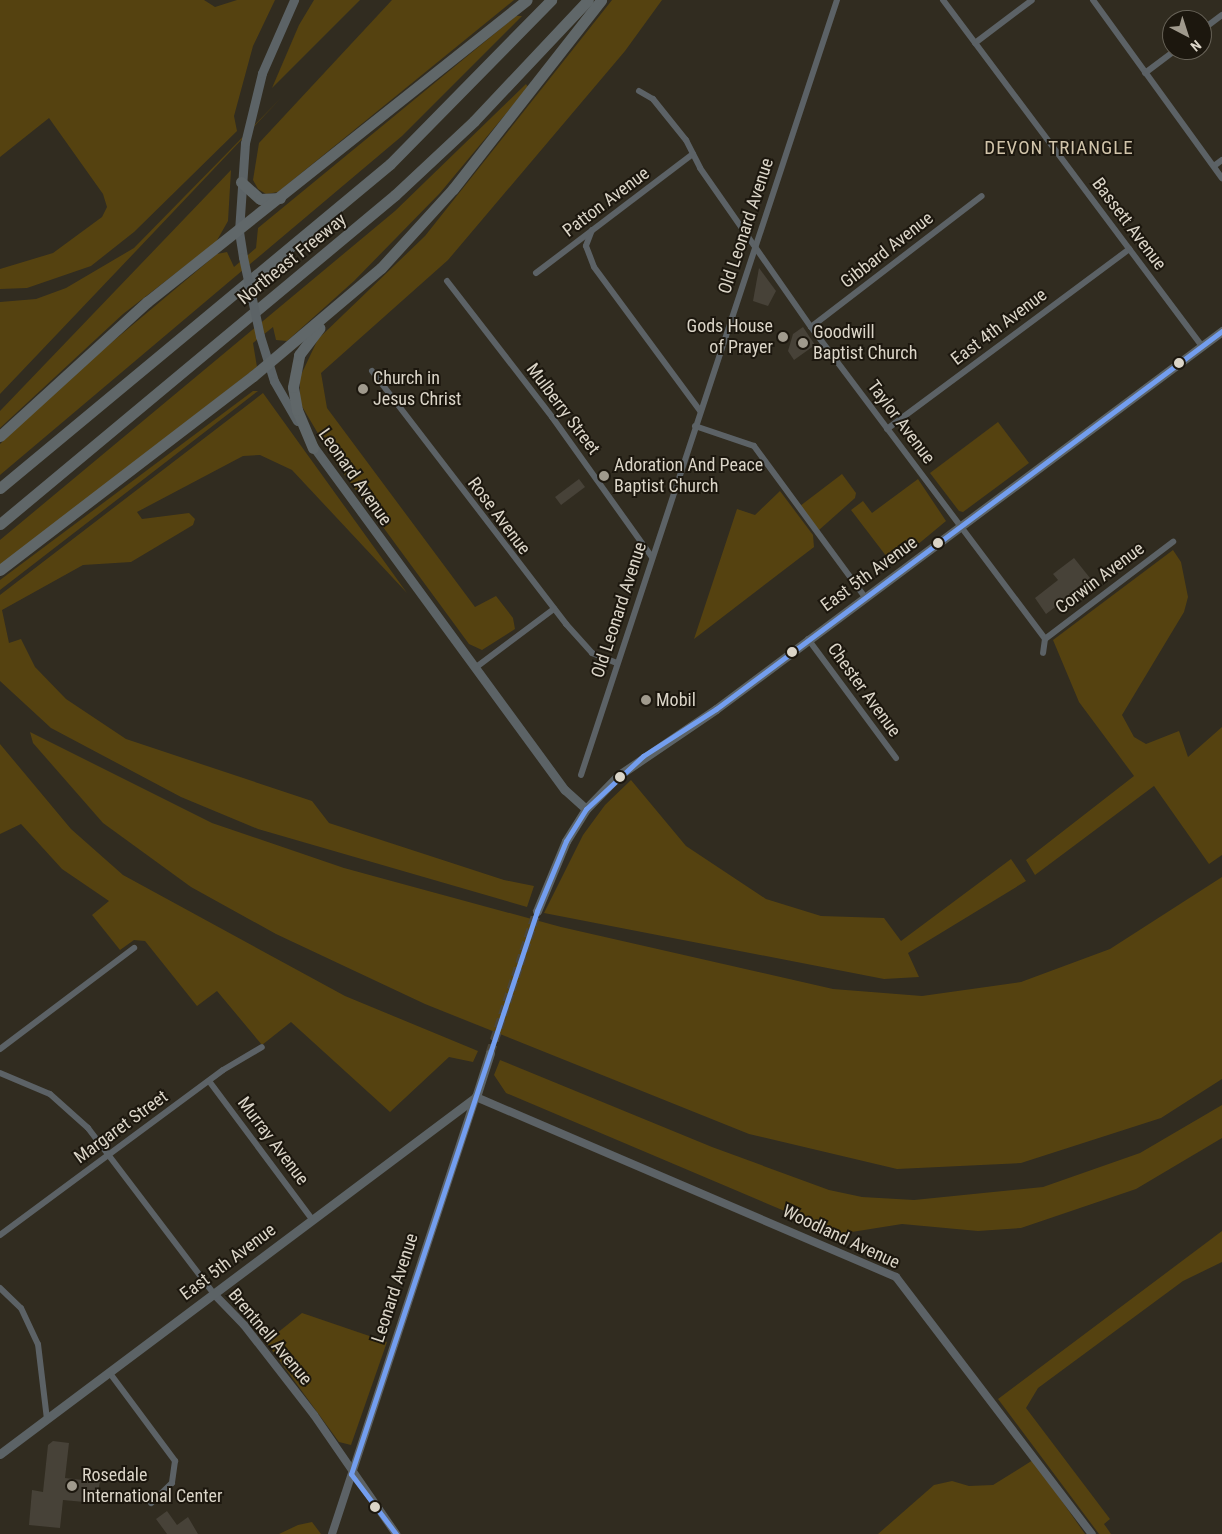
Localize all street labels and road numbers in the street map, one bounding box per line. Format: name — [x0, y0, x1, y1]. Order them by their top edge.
street label: Old Leonard Avenue — [714, 155, 778, 297]
street label: Patton Avenue — [558, 162, 654, 242]
street label: Bassett Avenue — [1087, 174, 1171, 274]
street label: Gibbard Avenue — [836, 207, 938, 293]
street label: Northeast Freeway — [233, 209, 351, 309]
street label: East 4th Avenue — [947, 284, 1051, 370]
street label: Mulberry Street — [522, 359, 604, 459]
street label: Taylor Avenue — [863, 376, 939, 468]
street label: Leonard Avenue — [314, 424, 396, 530]
street label: Rose Avenue — [463, 473, 535, 559]
street label: East 5th Avenue — [817, 532, 921, 616]
street label: Corwin Avenue — [1051, 538, 1149, 618]
street label: Old Leonard Avenue — [587, 539, 651, 681]
street label: Chester Avenue — [823, 639, 905, 741]
street label: Margaret Street — [70, 1086, 172, 1168]
street label: Murray Avenue — [233, 1093, 313, 1189]
street label: Woodland Avenue — [779, 1200, 903, 1274]
street label: East 5th Avenue — [176, 1219, 280, 1305]
street label: Leonard Avenue — [367, 1231, 423, 1345]
street label: Brentnell Avenue — [223, 1284, 317, 1390]

